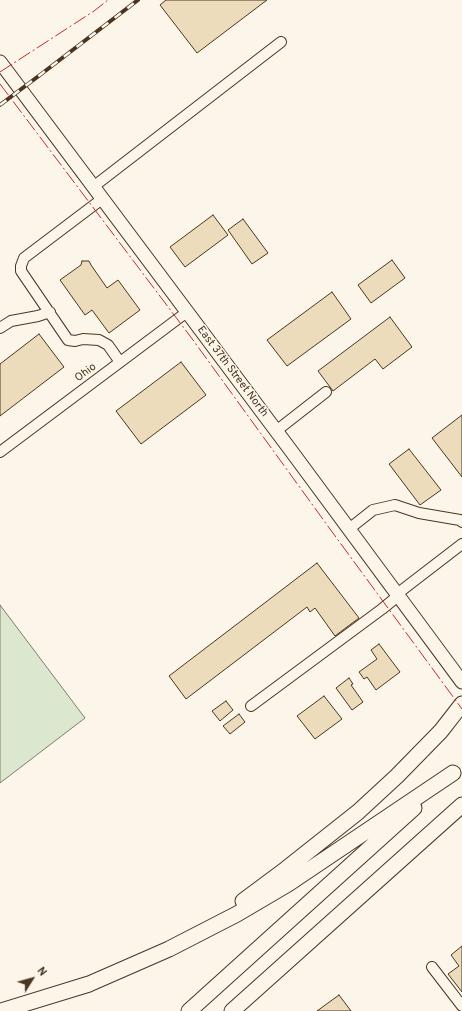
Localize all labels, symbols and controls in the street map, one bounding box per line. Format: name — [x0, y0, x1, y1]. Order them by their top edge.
street label: East 37th Street North — [194, 324, 270, 420]
street label: Ohio — [73, 361, 99, 385]
north arrow — [12, 959, 52, 999]
text: N — [34, 964, 50, 979]

